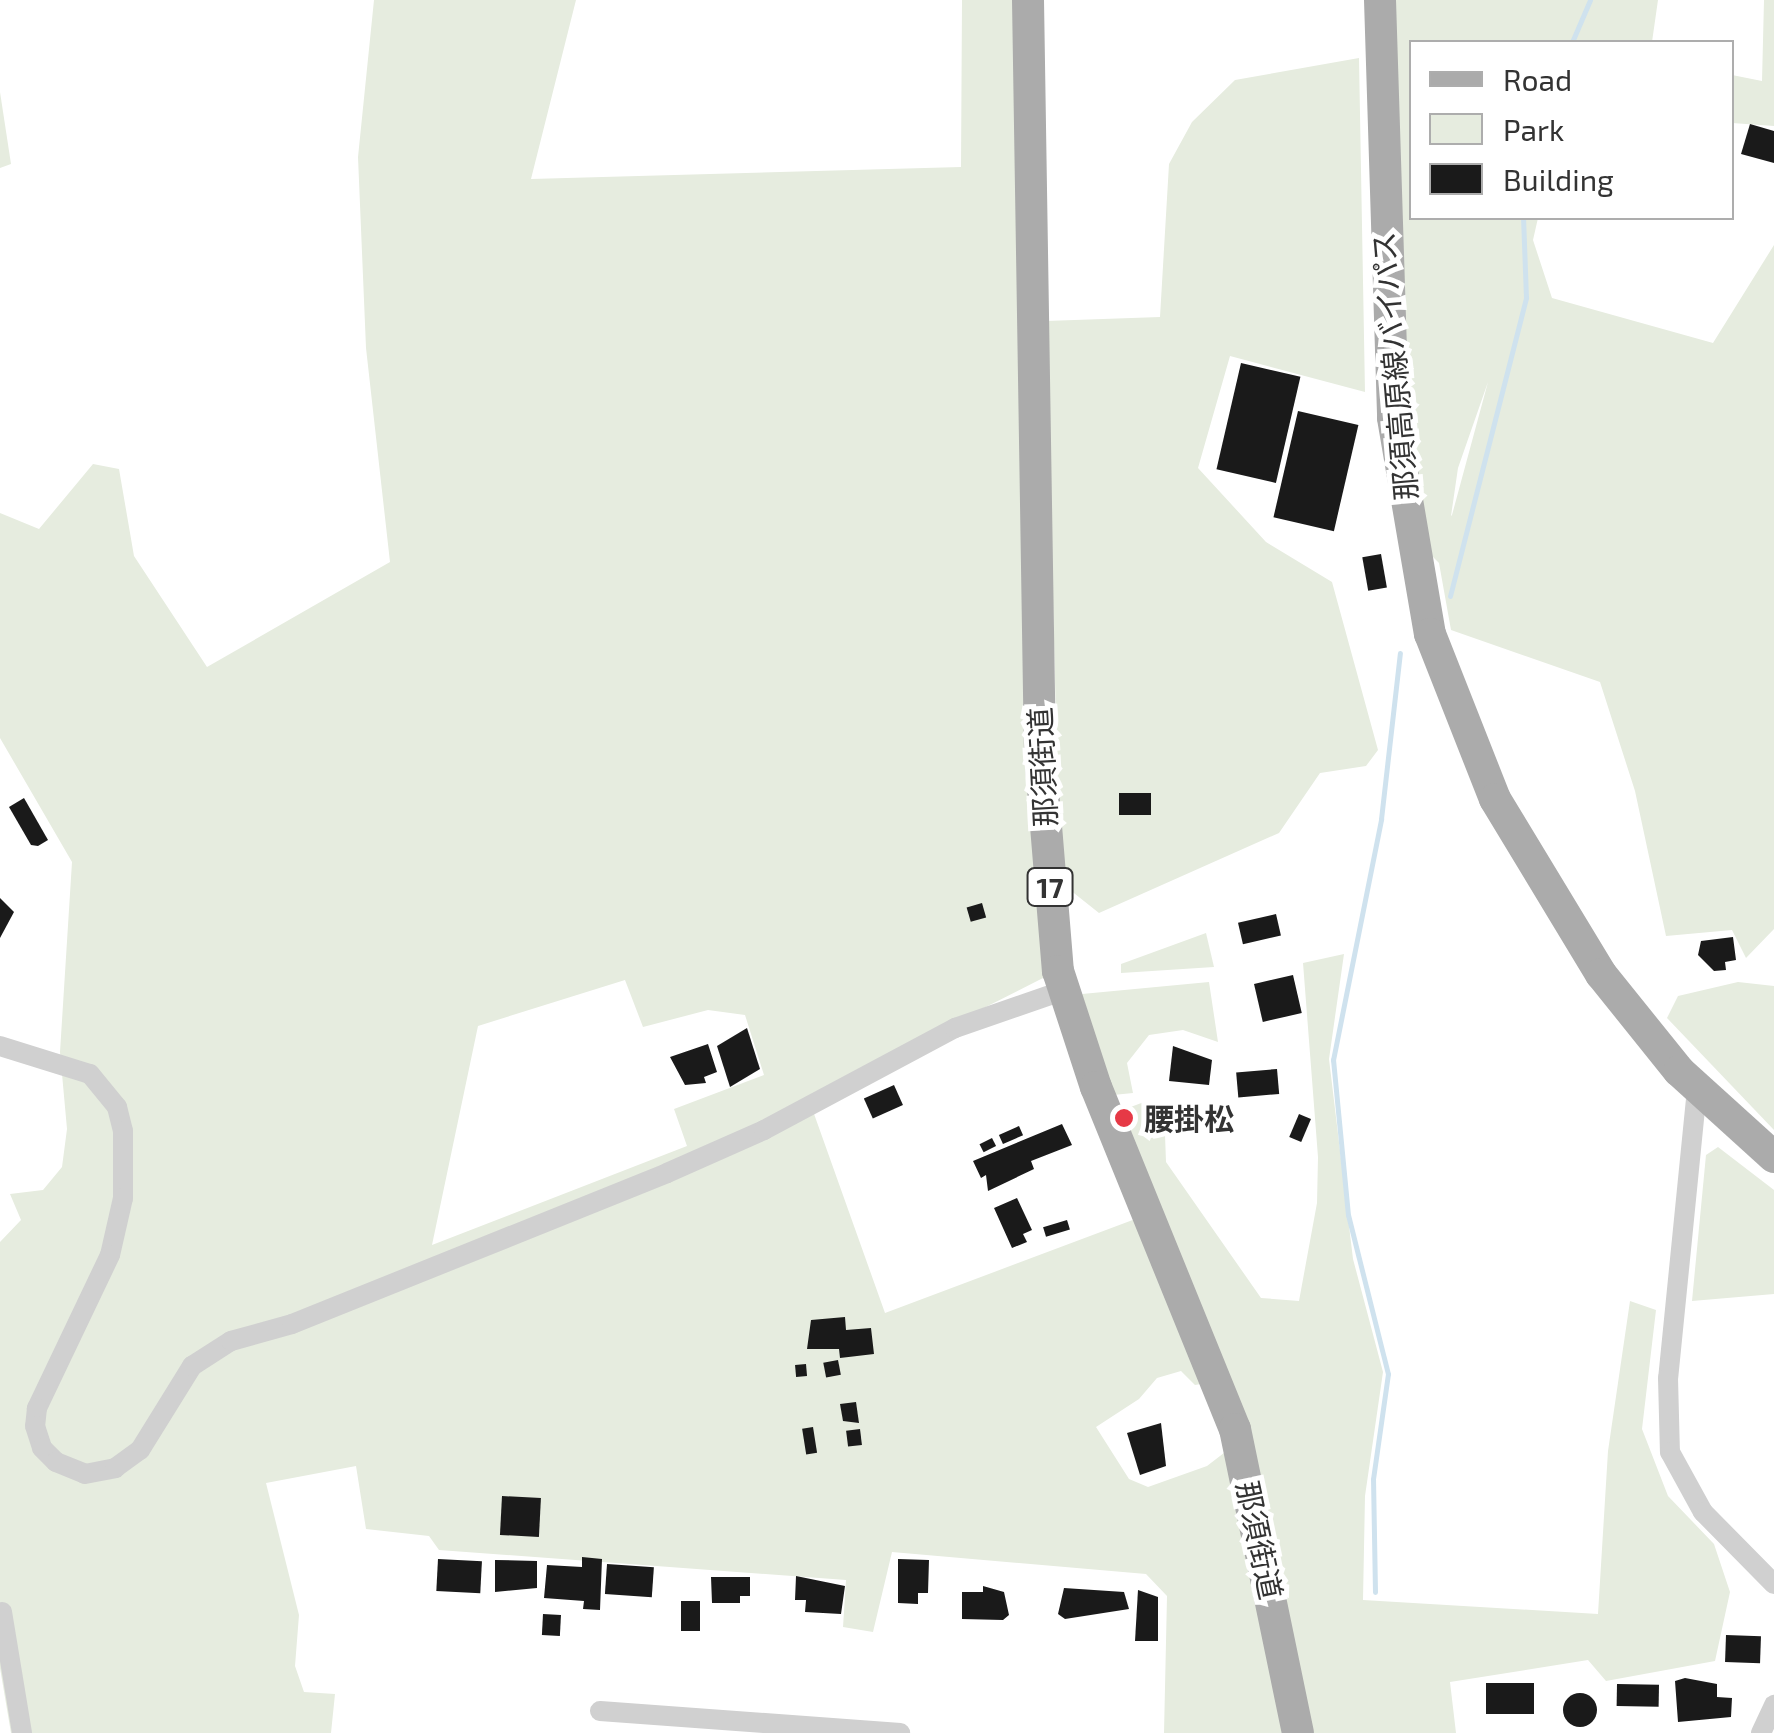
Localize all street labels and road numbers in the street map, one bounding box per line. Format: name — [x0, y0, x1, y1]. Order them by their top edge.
street label: 那須高原線バイパス — [1364, 230, 1424, 502]
street label: 那須街道 — [1021, 706, 1063, 828]
road number: 17 — [1025, 864, 1075, 910]
street label: 那須街道 — [1230, 1478, 1290, 1602]

